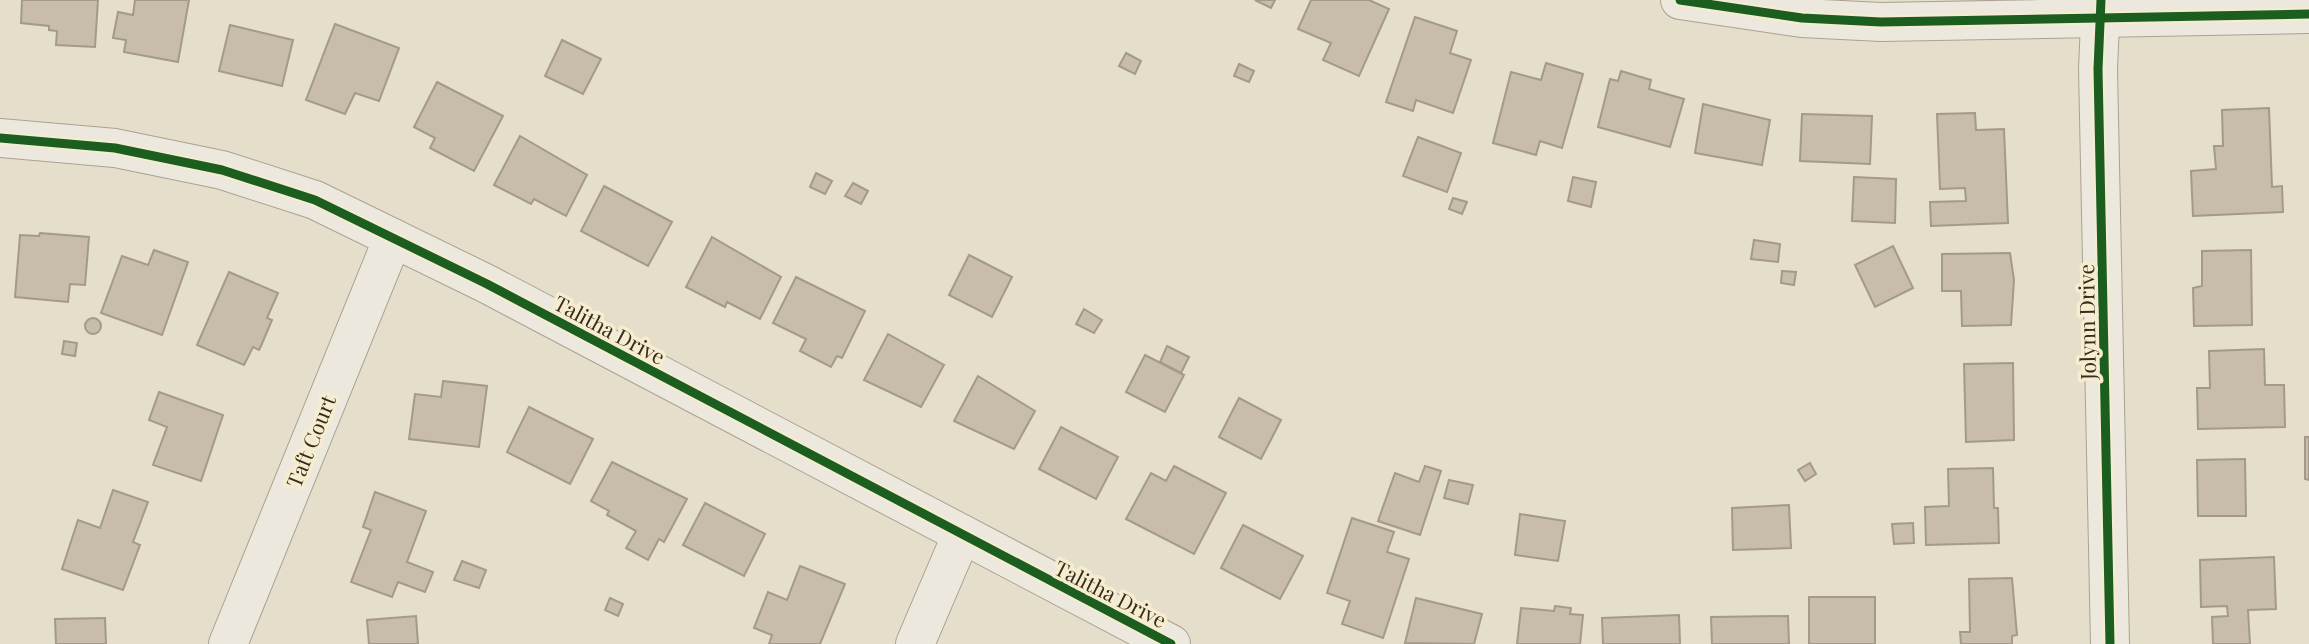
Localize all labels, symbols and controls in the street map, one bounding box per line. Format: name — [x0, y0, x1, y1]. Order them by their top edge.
street label: Jolynn Drive — [2071, 264, 2101, 381]
street label: Talitha Drive — [550, 288, 670, 370]
street label: Taft Court — [279, 390, 341, 491]
street label: Talitha Drive — [1050, 553, 1172, 633]

